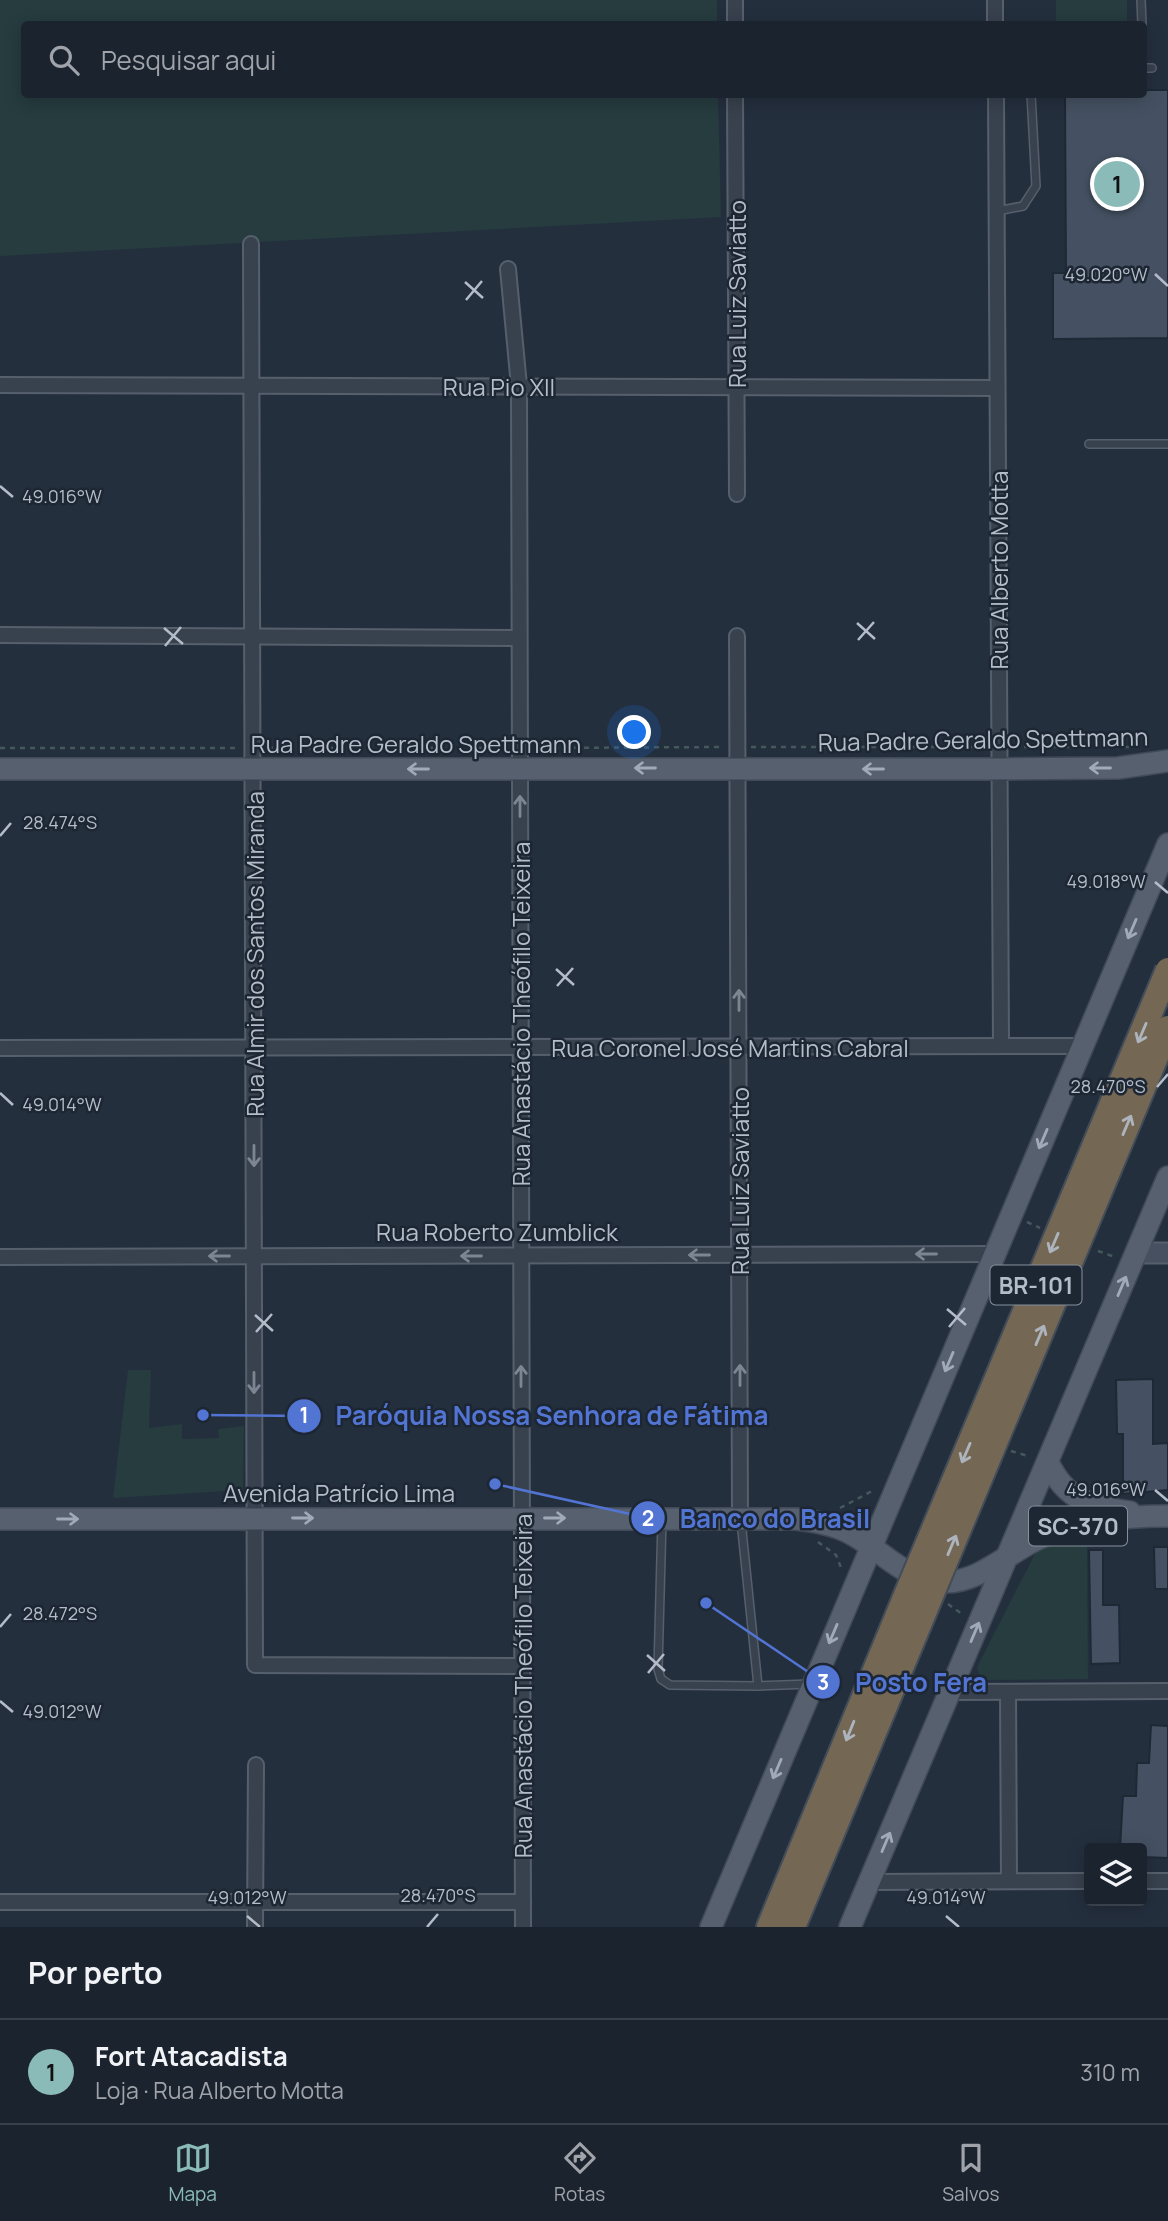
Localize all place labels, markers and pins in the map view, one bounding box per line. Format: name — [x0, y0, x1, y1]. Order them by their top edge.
pin: 1 — [1094, 158, 1140, 210]
callout: Paróquia Nossa Senhora de Fátima — [286, 1392, 782, 1439]
callout: Banco do Brasil — [630, 1495, 884, 1542]
callout: Posto Fera — [806, 1659, 1001, 1706]

